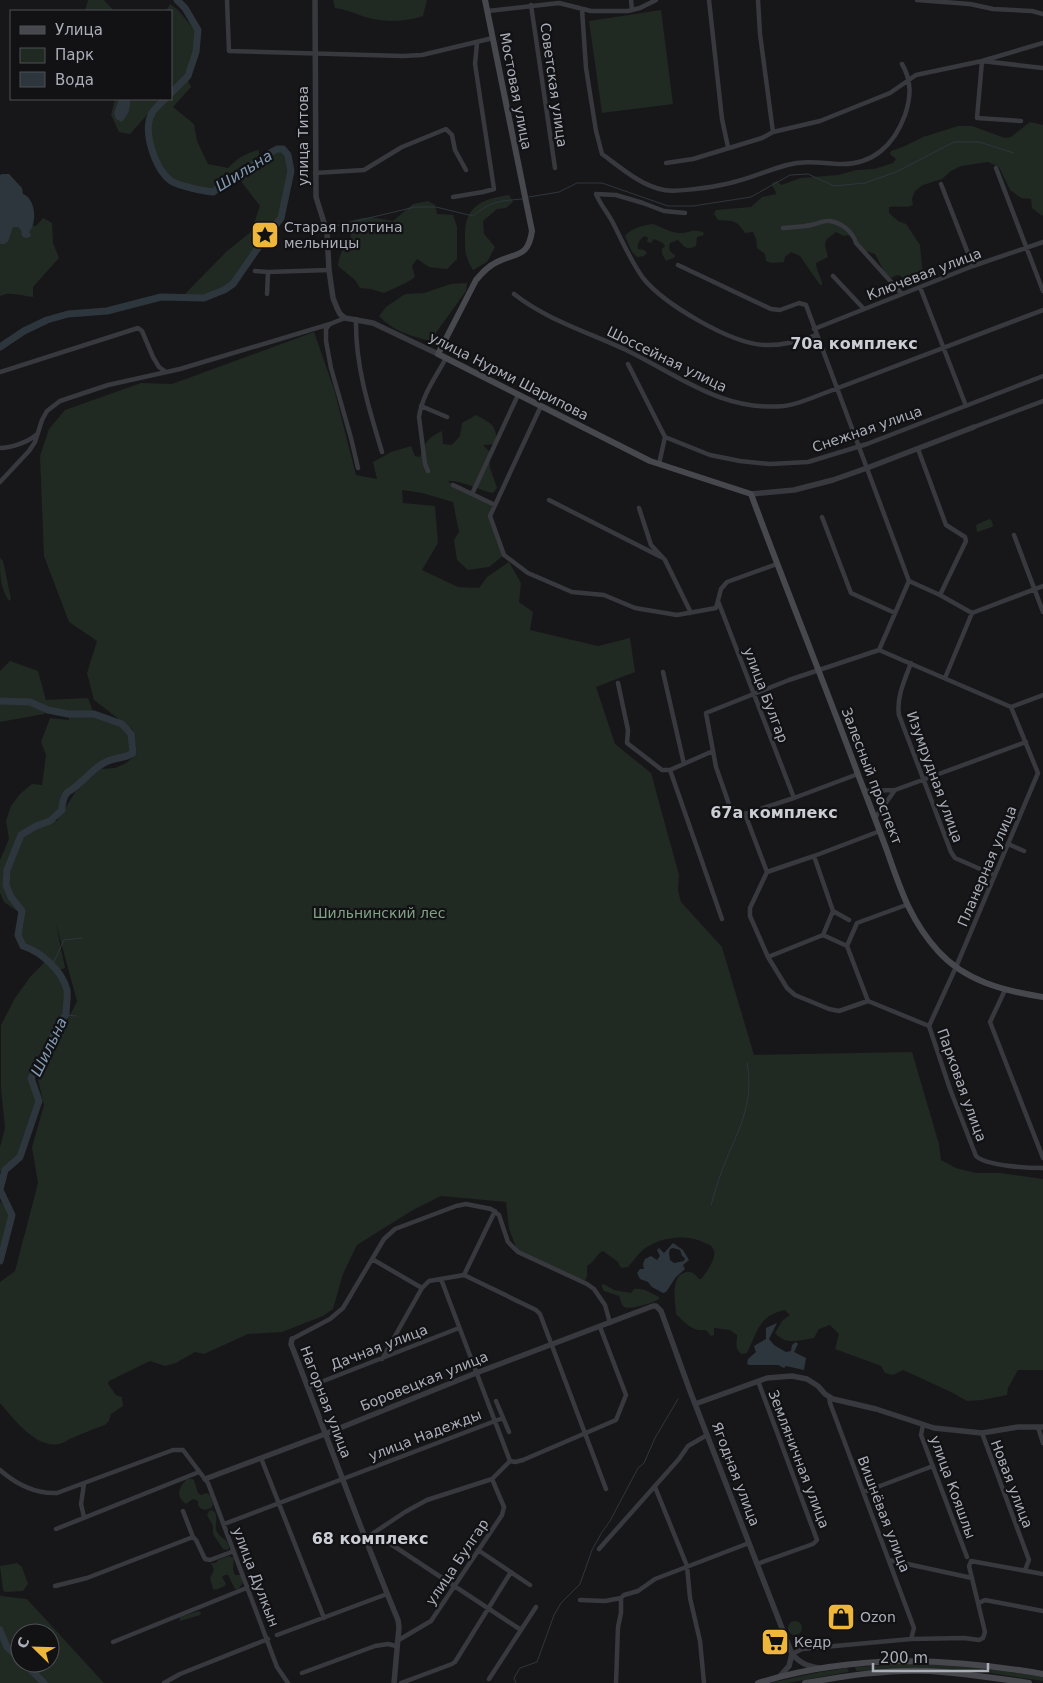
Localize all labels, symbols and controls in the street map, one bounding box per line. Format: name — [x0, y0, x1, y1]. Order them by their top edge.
legend — [10, 10, 172, 100]
text: Улица — [55, 21, 103, 39]
street label: Советская улица — [537, 22, 571, 148]
street label: Мостовая улица — [497, 31, 535, 151]
text: Парк — [55, 46, 94, 64]
text: Вода — [55, 71, 94, 89]
street label: улица Титова — [295, 86, 311, 186]
water label: Шильна — [212, 147, 276, 195]
place label: Старая плотина мельницы — [284, 219, 403, 251]
place icon: Старая плотина мельницы — [250, 220, 280, 250]
street label: Ключевая улица — [864, 245, 984, 303]
street label: Шоссейная улица — [604, 323, 730, 395]
street label: улица Нурми Шарипова — [427, 329, 591, 423]
district label: 70а комплекс — [790, 334, 918, 353]
street label: Снежная улица — [810, 403, 924, 455]
street label: улица Булгар — [741, 645, 792, 745]
street label: Залесный проспект — [839, 705, 905, 847]
street label: Изумрудная улица — [904, 709, 966, 845]
district label: 67а комплекс — [710, 803, 838, 822]
street label: Планерная улица — [954, 803, 1020, 929]
park label: Шильнинский лес — [313, 905, 445, 921]
water label: Шильна — [27, 1015, 71, 1079]
street label: Парковая улица — [934, 1026, 990, 1144]
street label: Дачная улица — [328, 1321, 430, 1373]
street label: Нагорная улица — [297, 1344, 355, 1460]
street label: Боровецкая улица — [358, 1348, 490, 1414]
street label: Земляничная улица — [765, 1387, 833, 1531]
street label: улица Надежды — [366, 1406, 484, 1464]
street label: Ягодная улица — [709, 1420, 763, 1528]
street label: улица Кояшлы — [927, 1433, 979, 1541]
street label: Новая улица — [988, 1438, 1036, 1530]
street label: Вишнёвая улица — [854, 1454, 914, 1574]
street label: улица Булгар — [422, 1516, 492, 1608]
street label: улица Дулкын — [230, 1525, 282, 1629]
district label: 68 комплекс — [312, 1529, 428, 1548]
shop icon: Ozon — [826, 1602, 856, 1632]
place label: Ozon — [860, 1609, 896, 1625]
north arrow — [10, 1623, 60, 1673]
supermarket icon: Кедр — [760, 1627, 790, 1657]
place label: Кедр — [794, 1634, 831, 1650]
text: С — [14, 1635, 32, 1651]
scale bar — [873, 1640, 988, 1672]
text: 200 m — [880, 1649, 928, 1667]

